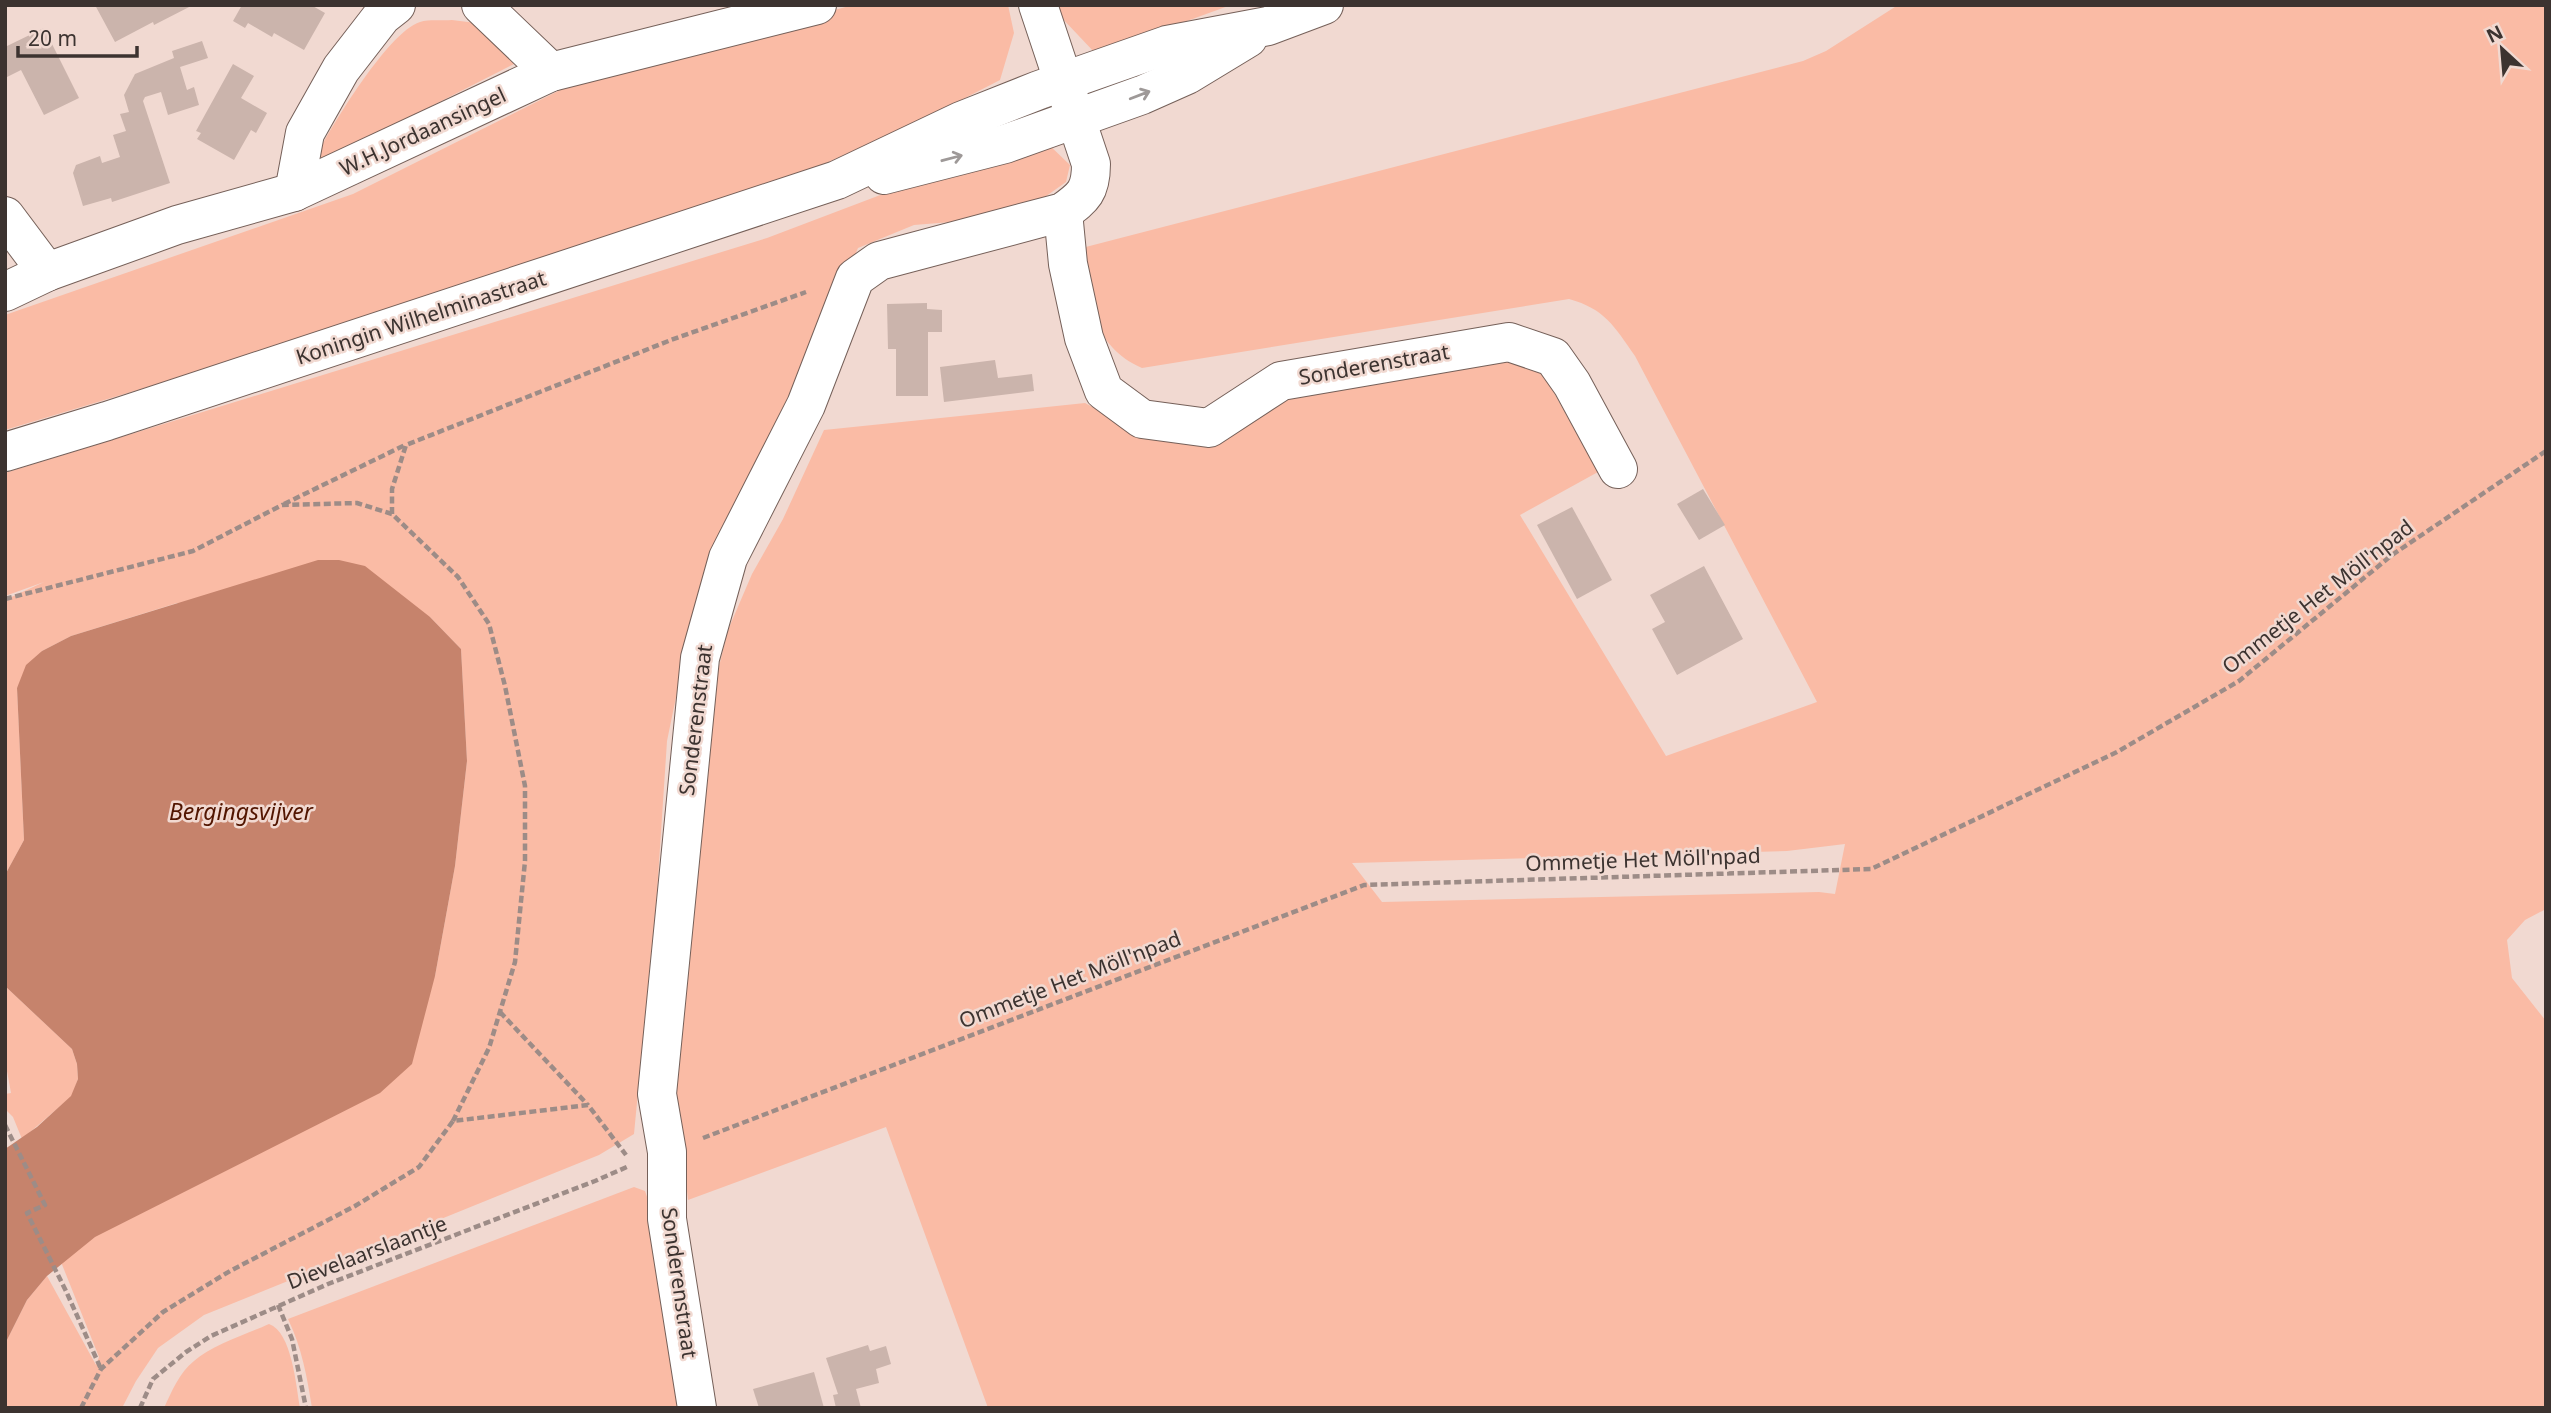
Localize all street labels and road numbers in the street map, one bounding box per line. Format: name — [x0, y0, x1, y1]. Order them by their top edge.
street label: W.H.Jordaansingel — [335, 80, 510, 182]
street label: Koningin Wilhelminastraat — [292, 263, 550, 371]
street label: Sonderenstraat — [1297, 337, 1452, 391]
street label: Ommetje Het Möll'npad — [2216, 513, 2419, 680]
street label: Sonderenstraat — [672, 642, 718, 797]
street label: Ommetje Het Möll'npad — [1525, 841, 1761, 877]
street label: Ommetje Het Möll'npad — [955, 924, 1185, 1034]
street label: Sonderenstraat — [656, 1206, 704, 1361]
street label: Dievelaarslaantje — [283, 1209, 451, 1295]

